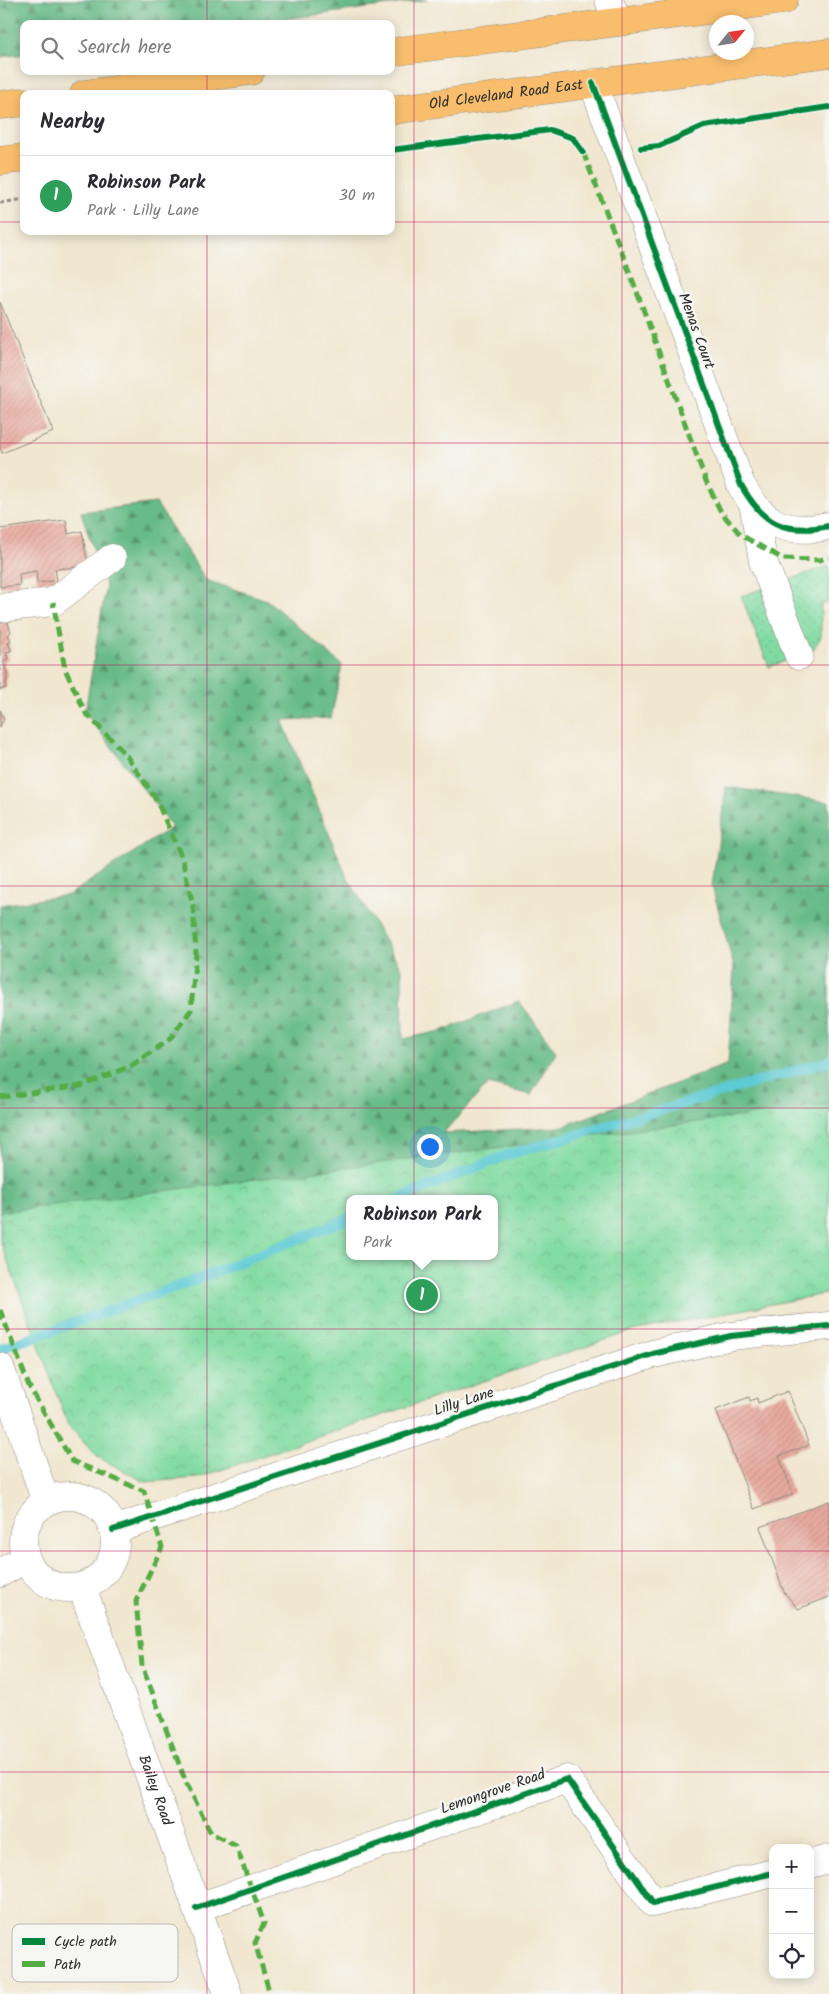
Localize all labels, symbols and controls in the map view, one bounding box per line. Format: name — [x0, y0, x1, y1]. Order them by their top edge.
north arrow — [709, 15, 754, 60]
search box — [20, 20, 395, 75]
text: Search here — [78, 33, 172, 63]
icon: search — [38, 34, 66, 62]
street label: Old Cleveland Road East — [427, 73, 585, 117]
text: Nearby — [40, 106, 105, 139]
text: Robinson Park — [87, 168, 205, 198]
text: 1 — [54, 183, 58, 208]
text: 30 m — [339, 183, 375, 208]
text: Park · Lilly Lane — [87, 198, 199, 223]
street label: Menas Court — [671, 289, 721, 373]
your location — [417, 1134, 443, 1160]
popup — [346, 1195, 498, 1260]
text: Robinson Park — [363, 1200, 481, 1230]
text: Park — [363, 1230, 392, 1255]
pin: 1 — [406, 1276, 438, 1314]
street label: Lilly Lane — [431, 1381, 497, 1423]
street label: Bailey Road — [131, 1752, 179, 1830]
street label: Lemongrove Road — [437, 1763, 549, 1821]
map controls — [769, 1844, 814, 1979]
button: + — [769, 1844, 814, 1889]
button: − — [769, 1889, 814, 1934]
legend — [12, 1924, 178, 1982]
text: Cycle path — [54, 1931, 117, 1953]
button: locate — [769, 1934, 814, 1979]
text: Path — [54, 1954, 81, 1976]

